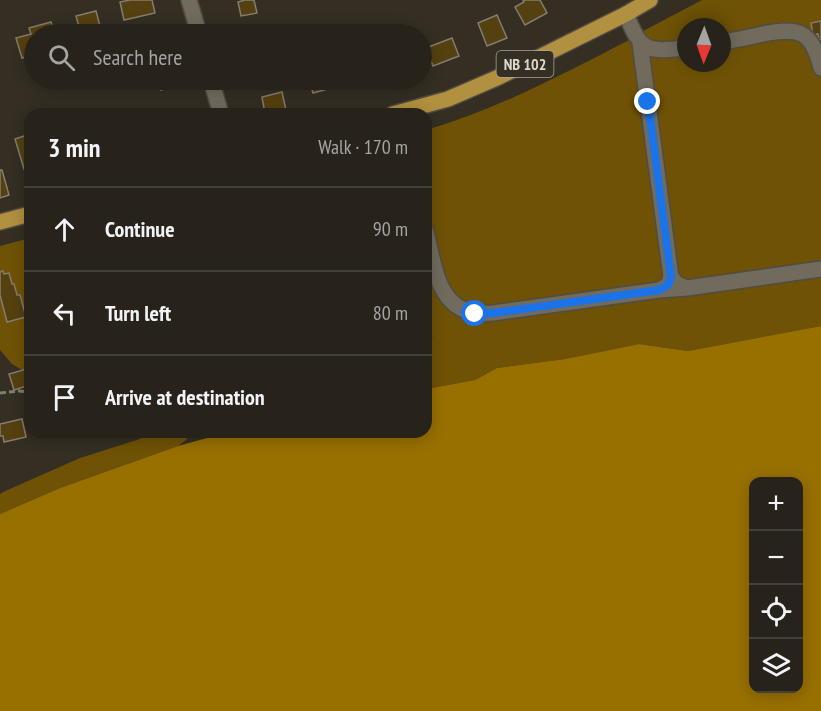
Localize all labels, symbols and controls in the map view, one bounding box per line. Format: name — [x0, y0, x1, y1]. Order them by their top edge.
north arrow — [677, 18, 731, 72]
search box — [24, 24, 432, 90]
icon: search — [45, 41, 78, 74]
text: Search here — [93, 43, 182, 71]
road number: NB 102 — [496, 51, 554, 77]
route end — [634, 88, 660, 114]
text: 3 min — [48, 131, 101, 164]
text: Walk · 170 m — [318, 134, 408, 160]
icon: ahead — [48, 213, 81, 246]
text: Continue — [105, 215, 175, 243]
text: 90 m — [373, 216, 408, 242]
icon: left — [48, 297, 81, 330]
text: Turn left — [105, 299, 171, 327]
text: 80 m — [373, 300, 408, 326]
route start — [461, 300, 487, 326]
icon: arrive — [48, 381, 81, 414]
text: Arrive at destination — [105, 383, 265, 411]
map controls — [749, 477, 803, 693]
button: + — [749, 477, 803, 531]
button: − — [749, 531, 803, 585]
button: locate — [749, 585, 803, 639]
button: layers — [749, 639, 803, 693]

